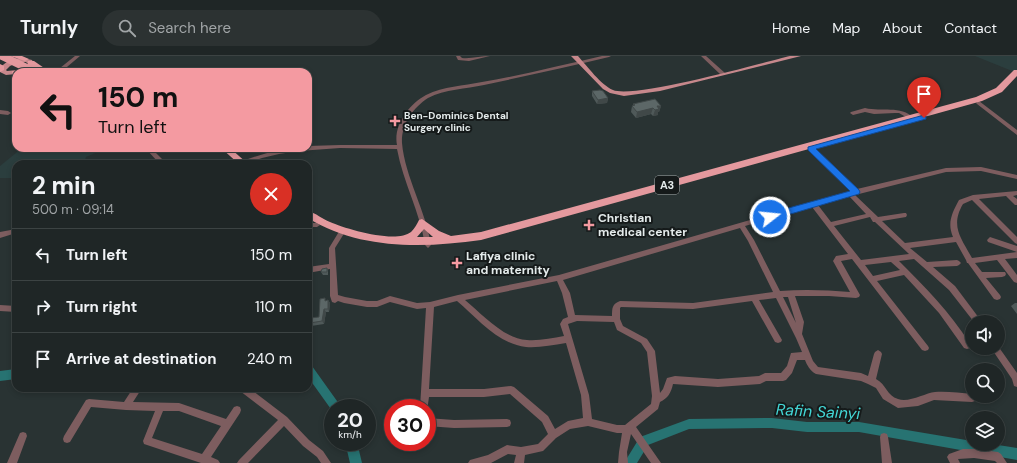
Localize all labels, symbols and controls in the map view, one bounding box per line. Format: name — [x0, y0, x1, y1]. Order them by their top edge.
search box — [102, 10, 382, 46]
text: Turnly — [20, 15, 78, 40]
icon: search — [116, 17, 138, 39]
text: Search here — [148, 18, 231, 38]
text: Home — [772, 19, 810, 37]
text: Map — [832, 19, 860, 37]
text: About — [882, 19, 922, 37]
text: Contact — [944, 19, 997, 37]
pin — [907, 77, 941, 118]
text: 150 m — [98, 79, 178, 116]
icon: arrive — [913, 83, 935, 105]
icon: left — [32, 84, 84, 136]
place label: Ben-Dominics Dental Surgery clinic — [404, 109, 509, 134]
text: Turn left — [98, 115, 167, 139]
marker: Ben-Dominics Dental Surgery clinic — [389, 115, 401, 127]
text: 2 min — [32, 170, 95, 201]
button: close — [250, 173, 292, 215]
road number: A3 — [655, 176, 679, 194]
position arrow — [749, 196, 791, 238]
text: 500 m · 09:14 — [32, 201, 114, 218]
place label: Christian medical center — [598, 210, 687, 240]
marker: Christian medical center — [583, 219, 595, 231]
icon: left — [32, 244, 54, 266]
text: Turn left — [66, 245, 127, 265]
text: 150 m — [251, 245, 292, 265]
place label: Lafiya clinic and maternity — [466, 248, 550, 278]
marker: Lafiya clinic and maternity — [451, 257, 463, 269]
icon: right — [32, 296, 54, 318]
text: Turn right — [66, 297, 137, 317]
text: 110 m — [255, 297, 292, 317]
map controls — [965, 315, 1005, 451]
button: sound — [965, 315, 1005, 355]
icon: arrive — [32, 348, 54, 370]
text: Arrive at destination — [66, 349, 217, 369]
text: 240 m — [247, 349, 292, 369]
button: search — [965, 363, 1005, 403]
speed limit sign: 30 — [384, 399, 436, 451]
water label: Rafin Sainyi — [775, 399, 862, 424]
text: 20 — [337, 407, 363, 433]
button: layers — [965, 411, 1005, 451]
text: km/h — [338, 428, 362, 441]

